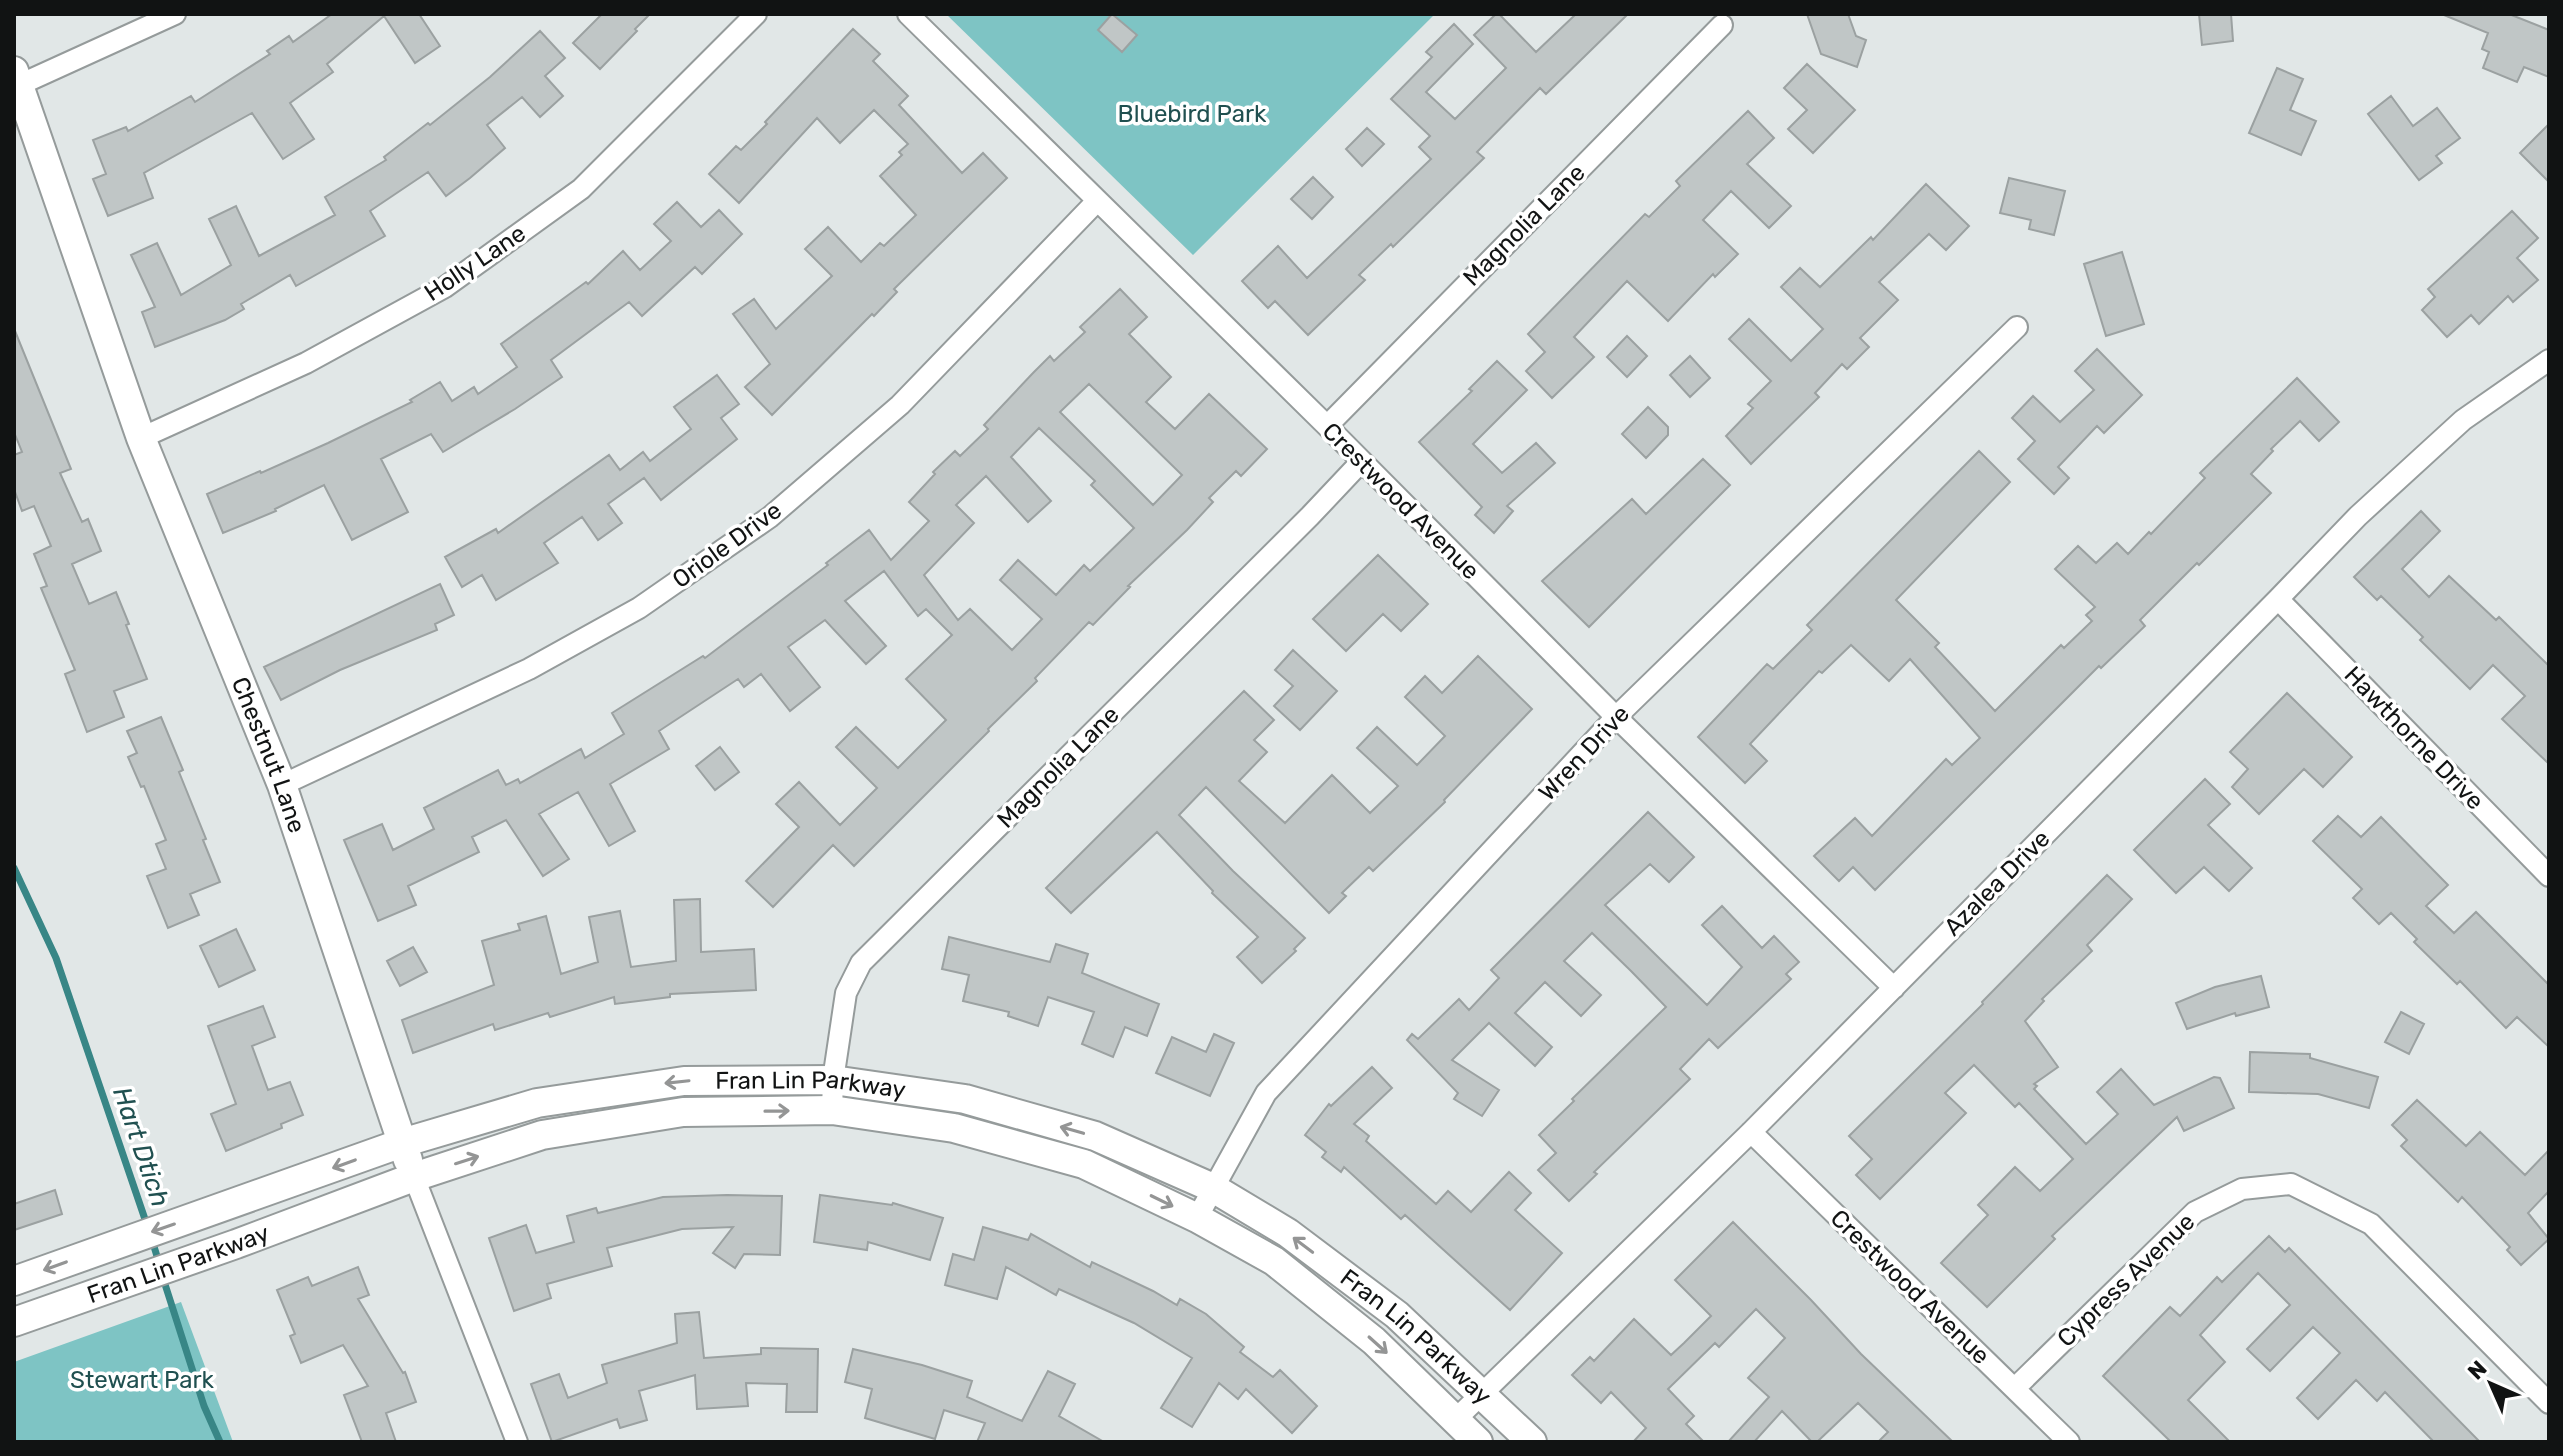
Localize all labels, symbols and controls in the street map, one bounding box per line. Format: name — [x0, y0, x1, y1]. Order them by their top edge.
park label: Bluebird Park — [1118, 100, 1267, 128]
street label: Magnolia Lane — [1457, 158, 1591, 292]
street label: Holly Lane — [419, 219, 531, 307]
street label: Crestwood Avenue — [1317, 417, 1485, 585]
street label: Oriole Drive — [667, 496, 787, 594]
street label: Hawthorne Drive — [2339, 661, 2489, 815]
street label: Chestnut Lane — [226, 673, 311, 836]
street label: Magnolia Lane — [991, 700, 1125, 834]
street label: Wren Drive — [1533, 700, 1635, 806]
street label: Azalea Drive — [1938, 824, 2056, 942]
street label: Fran Lin Parkway — [715, 1065, 908, 1104]
one-way arrow — [665, 1075, 691, 1090]
water label: Hart Dtich — [106, 1083, 176, 1211]
one-way arrow — [763, 1103, 790, 1119]
one-way arrow — [1059, 1121, 1085, 1136]
one-way arrow — [454, 1151, 479, 1166]
one-way arrow — [332, 1157, 357, 1172]
one-way arrow — [1150, 1194, 1174, 1209]
street label: Crestwood Avenue — [1825, 1204, 1995, 1370]
street label: Cypress Avenue — [2052, 1208, 2200, 1352]
street label: Fran Lin Parkway — [83, 1219, 273, 1309]
one-way arrow — [151, 1222, 176, 1236]
one-way arrow — [1293, 1236, 1315, 1253]
one-way arrow — [43, 1260, 68, 1275]
street label: Fran Lin Parkway — [1335, 1263, 1497, 1410]
one-way arrow — [1367, 1335, 1387, 1353]
north arrow — [2451, 1344, 2531, 1424]
text: N — [2462, 1355, 2492, 1385]
park label: Stewart Park — [70, 1366, 215, 1394]

